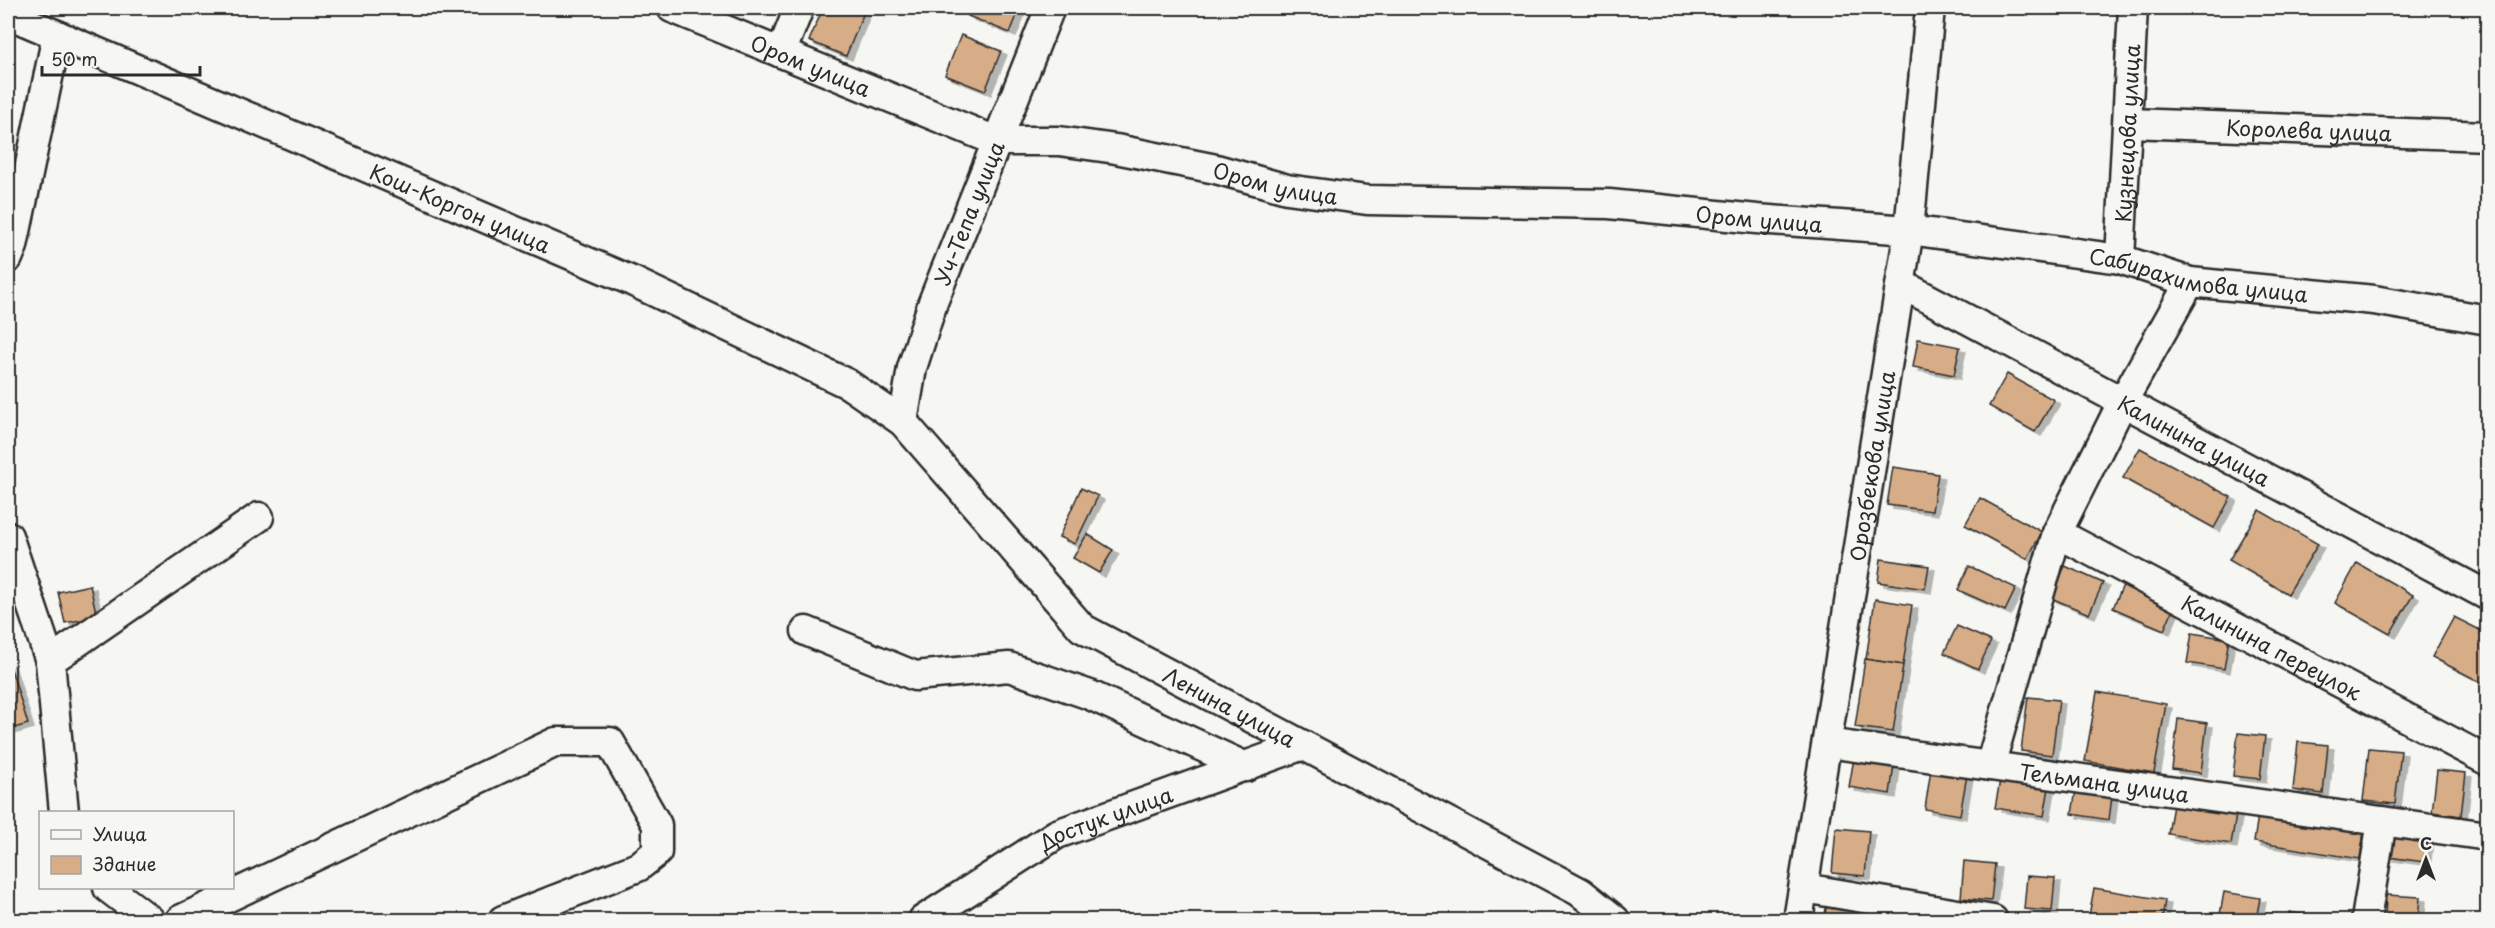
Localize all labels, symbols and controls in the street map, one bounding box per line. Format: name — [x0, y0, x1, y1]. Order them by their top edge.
street label: Ором улица — [746, 26, 876, 104]
scale bar — [42, 39, 200, 77]
street label: Кузнецова улица — [2106, 43, 2147, 223]
text: 50 m — [51, 45, 98, 72]
street label: Королева улица — [2225, 111, 2393, 149]
street label: Уч-Тепа улица — [925, 135, 1012, 290]
street label: Ором улица — [1209, 153, 1341, 212]
street label: Кош-Коргон улица — [365, 155, 556, 261]
street label: Ором улица — [1694, 197, 1824, 240]
street label: Сабирахимова улица — [2087, 239, 2310, 310]
street label: Орозбекова улица — [1840, 367, 1902, 564]
street label: Калинина улица — [2112, 386, 2277, 494]
street label: Калинина переулок — [2176, 586, 2368, 708]
street label: Ленина улица — [1158, 658, 1302, 755]
street label: Тельмана улица — [2017, 754, 2192, 810]
street label: Достук улица — [1031, 777, 1177, 859]
legend — [39, 811, 234, 889]
text: Улица — [93, 820, 147, 847]
north arrow — [2396, 829, 2456, 889]
text: С — [2420, 831, 2432, 855]
text: Здание — [93, 850, 156, 877]

